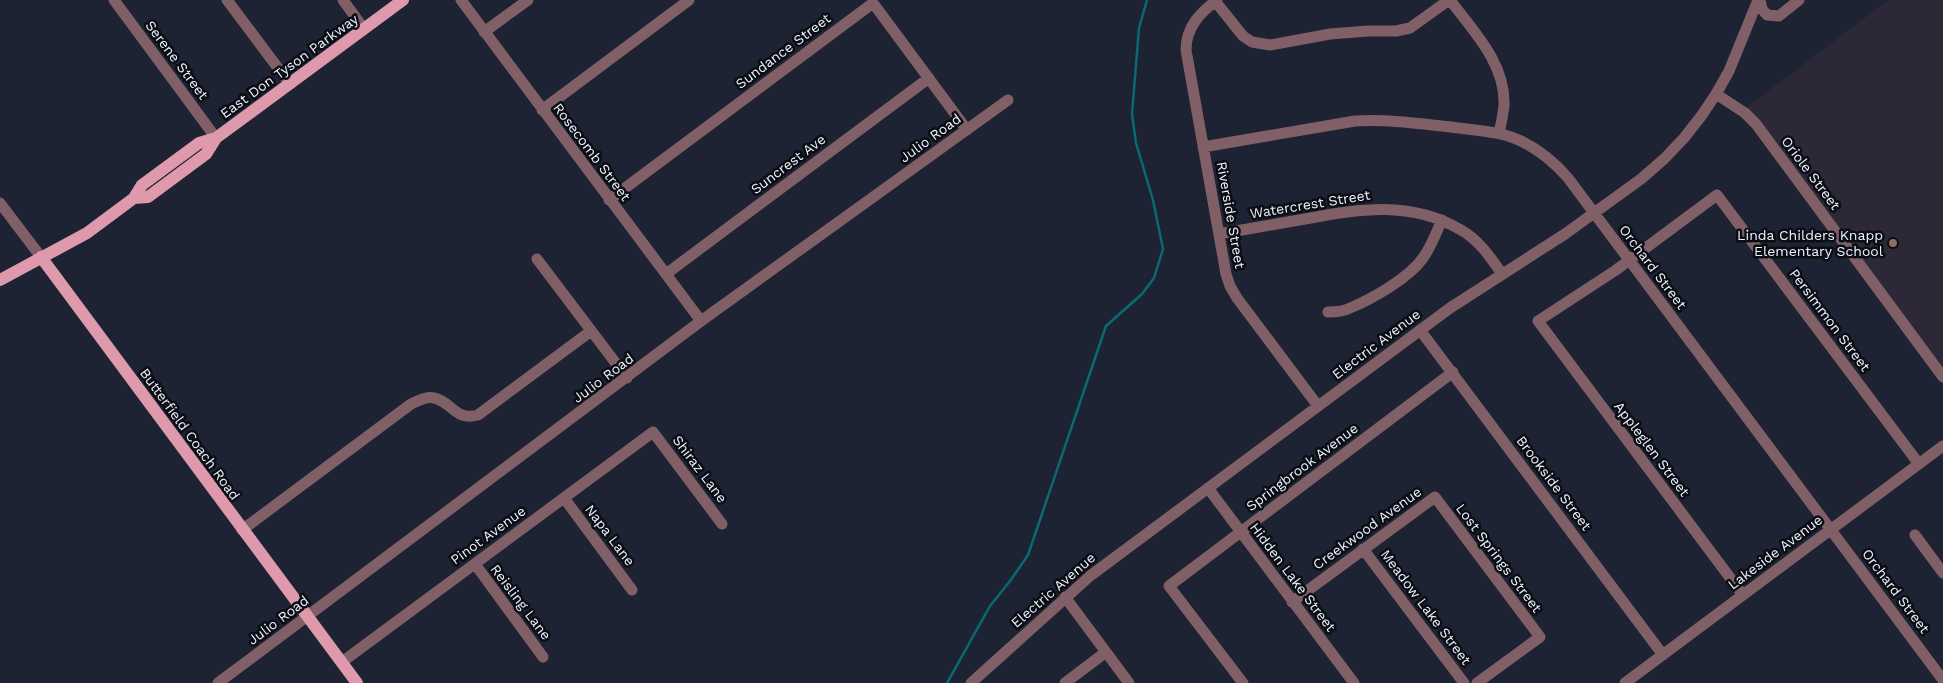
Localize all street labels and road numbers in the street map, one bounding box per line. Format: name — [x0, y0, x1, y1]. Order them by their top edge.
street label: East Don Tyson Parkway — [217, 10, 362, 121]
street label: Sundance Street — [732, 10, 834, 92]
street label: Serene Street — [142, 18, 212, 103]
street label: Rosecomb Street — [550, 100, 634, 204]
street label: Julio Road — [896, 110, 964, 166]
street label: Suncrest Ave — [748, 131, 828, 197]
street label: Oriole Street — [1778, 133, 1844, 213]
street label: Riverside Street — [1214, 160, 1248, 270]
street label: Watercrest Street — [1249, 187, 1371, 221]
street label: Orchard Street — [1616, 222, 1690, 312]
street label: Persimmon Street — [1786, 266, 1874, 374]
street label: Electric Avenue — [1329, 306, 1423, 382]
street label: Julio Road — [570, 350, 636, 406]
street label: Butterfield Coach Road — [137, 365, 243, 503]
street label: Appleglen Street — [1611, 398, 1693, 500]
street label: Springbrook Avenue — [1243, 420, 1361, 514]
street label: Shiraz Lane — [670, 432, 730, 506]
street label: Brookside Street — [1513, 433, 1595, 533]
street label: Creekwood Avenue — [1310, 483, 1424, 573]
street label: Lost Springs Street — [1453, 500, 1545, 616]
street label: Napa Lane — [582, 501, 638, 569]
street label: Pinot Avenue — [447, 502, 529, 568]
street label: Lakeside Avenue — [1725, 511, 1825, 593]
street label: Hidden Lake Street — [1247, 519, 1339, 635]
street label: Meadow Lake Street — [1377, 546, 1475, 668]
street label: Orchard Street — [1859, 546, 1933, 636]
street label: Electric Avenue — [1008, 549, 1098, 631]
street label: Reisling Lane — [487, 561, 555, 643]
street label: Julio Road — [245, 592, 311, 648]

